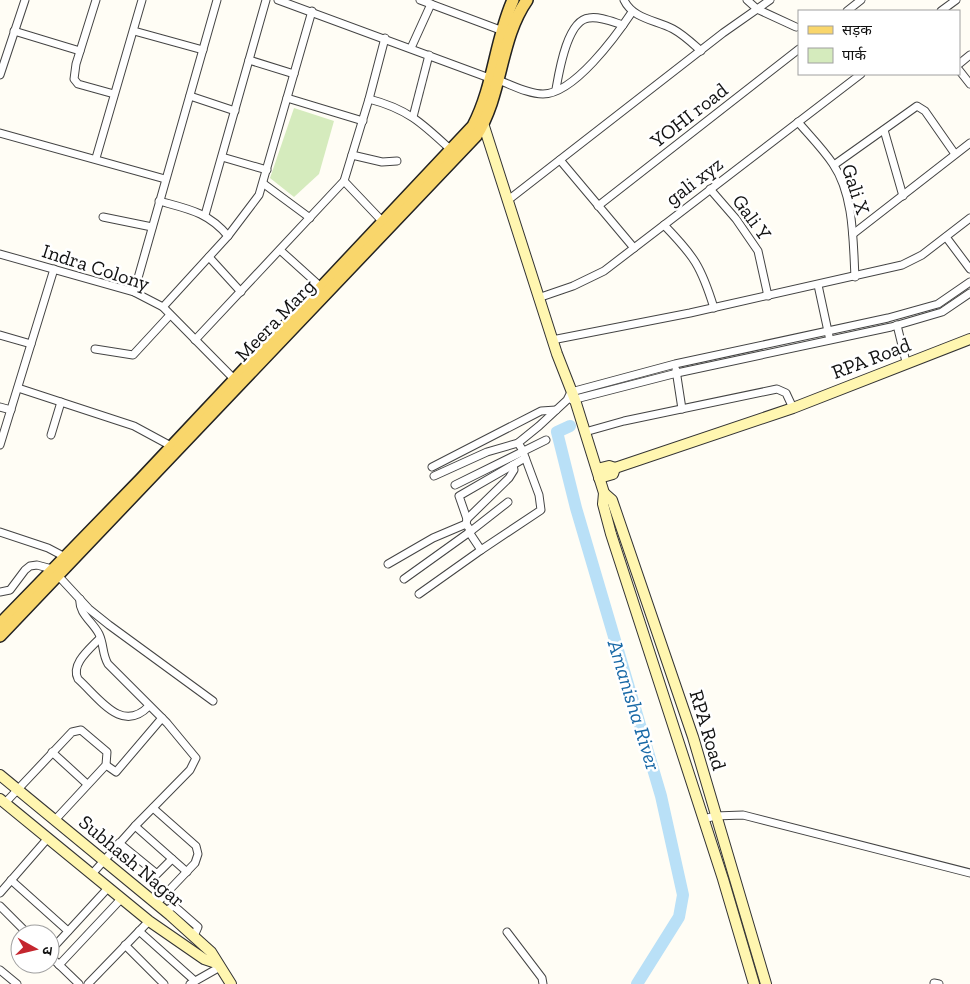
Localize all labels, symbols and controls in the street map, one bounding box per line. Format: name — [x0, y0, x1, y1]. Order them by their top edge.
legend — [798, 10, 960, 75]
text: सड़क — [842, 21, 872, 39]
text: पार्क — [842, 46, 866, 64]
street label: YOHI road — [645, 77, 732, 153]
street label: gali xyz — [660, 152, 728, 210]
street label: Gali X — [837, 161, 875, 217]
street label: Gali Y — [727, 190, 777, 245]
street label: Indra Colony — [39, 238, 153, 296]
street label: Meera Marg — [230, 274, 320, 366]
street label: RPA Road — [828, 332, 914, 384]
water label: Amanisha River — [602, 636, 666, 774]
street label: RPA Road — [684, 687, 732, 773]
street label: Subhash Nagar — [74, 810, 190, 912]
north arrow — [10, 924, 60, 974]
text: उ — [38, 945, 56, 957]

